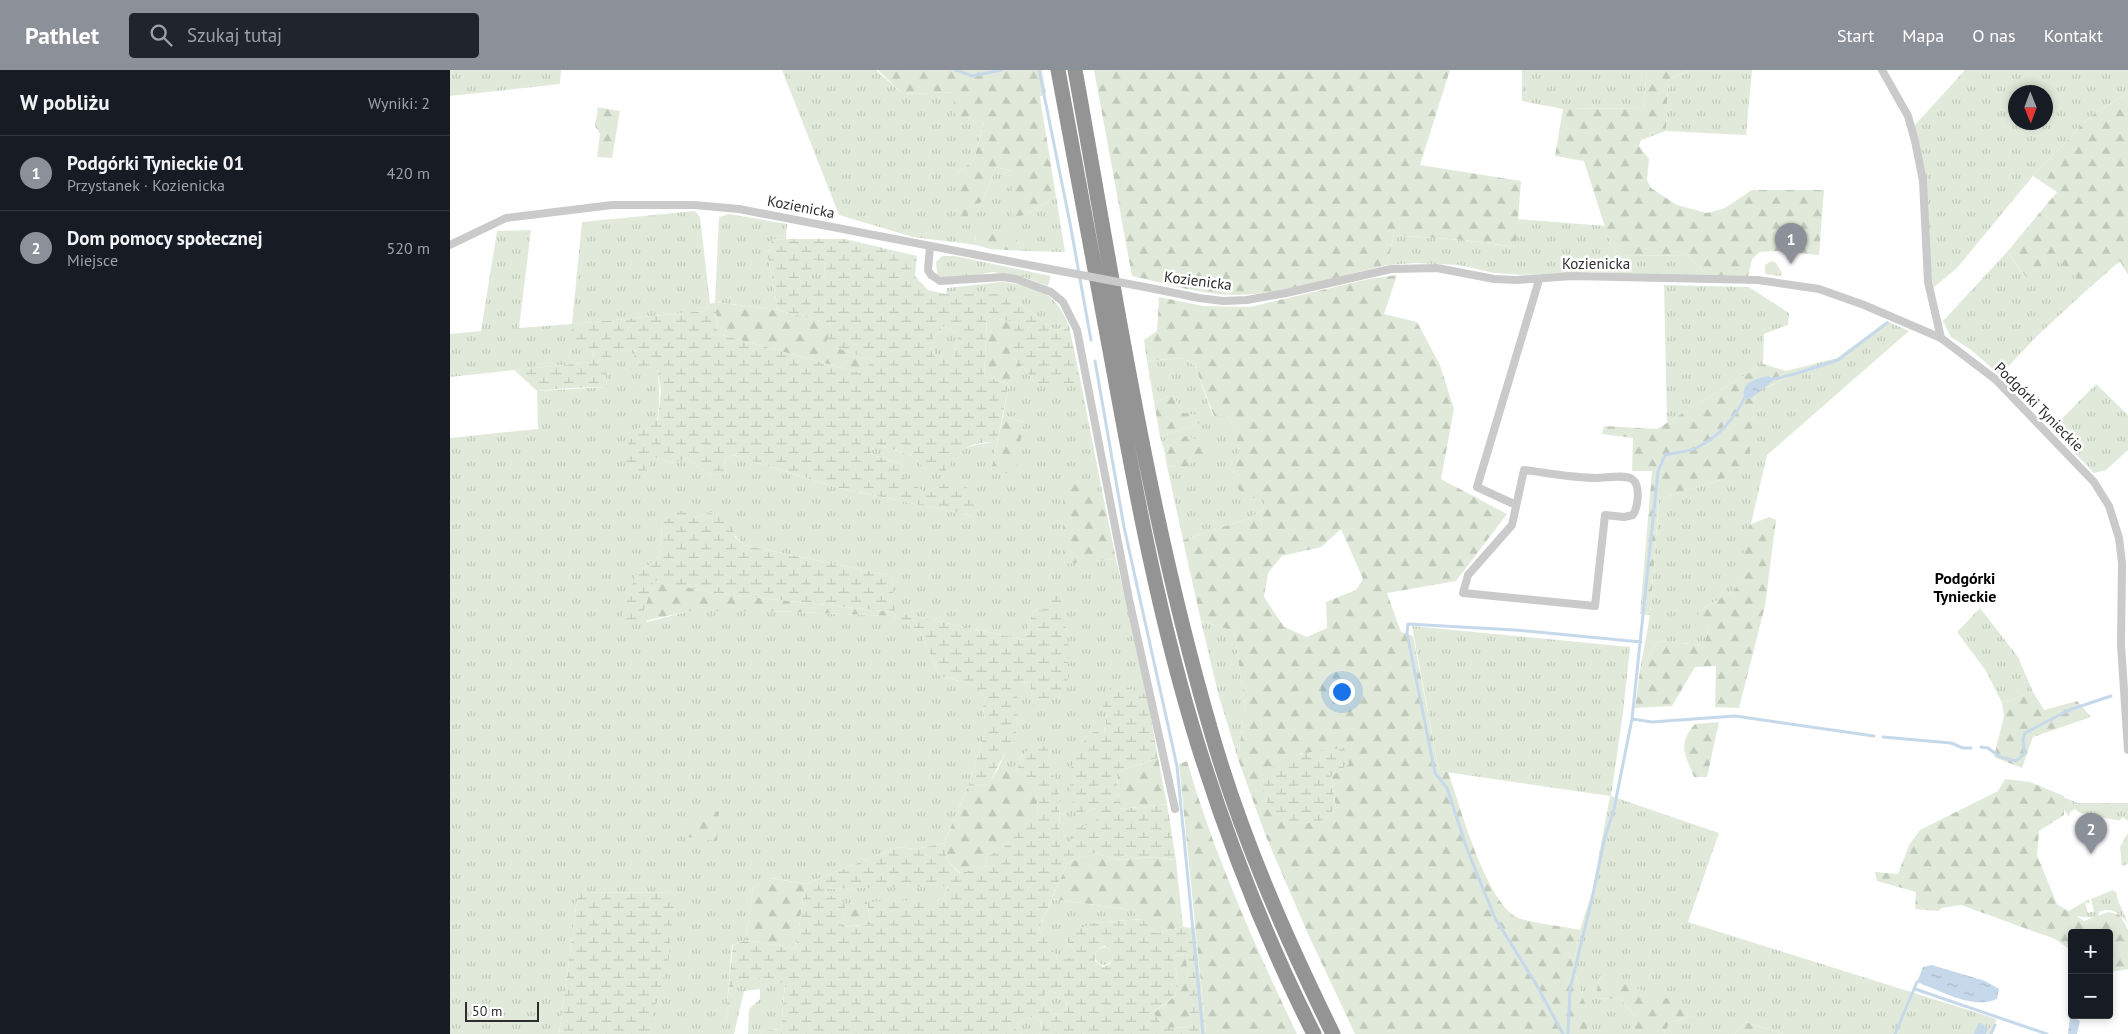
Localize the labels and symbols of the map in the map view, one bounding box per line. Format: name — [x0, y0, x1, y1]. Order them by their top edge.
north arrow — [2008, 85, 2053, 130]
street label: Kozienicka — [766, 191, 836, 222]
pin: 1 — [1775, 223, 1807, 264]
street label: Kozienicka — [1562, 254, 1630, 273]
street label: Kozienicka — [1163, 267, 1233, 294]
street label: Podgórki Tynieckie — [1991, 358, 2088, 455]
district label: Podgórki Tynieckie — [1934, 568, 1996, 606]
your location — [1329, 679, 1355, 705]
pin: 2 — [2075, 813, 2107, 854]
scale bar — [465, 999, 539, 1022]

